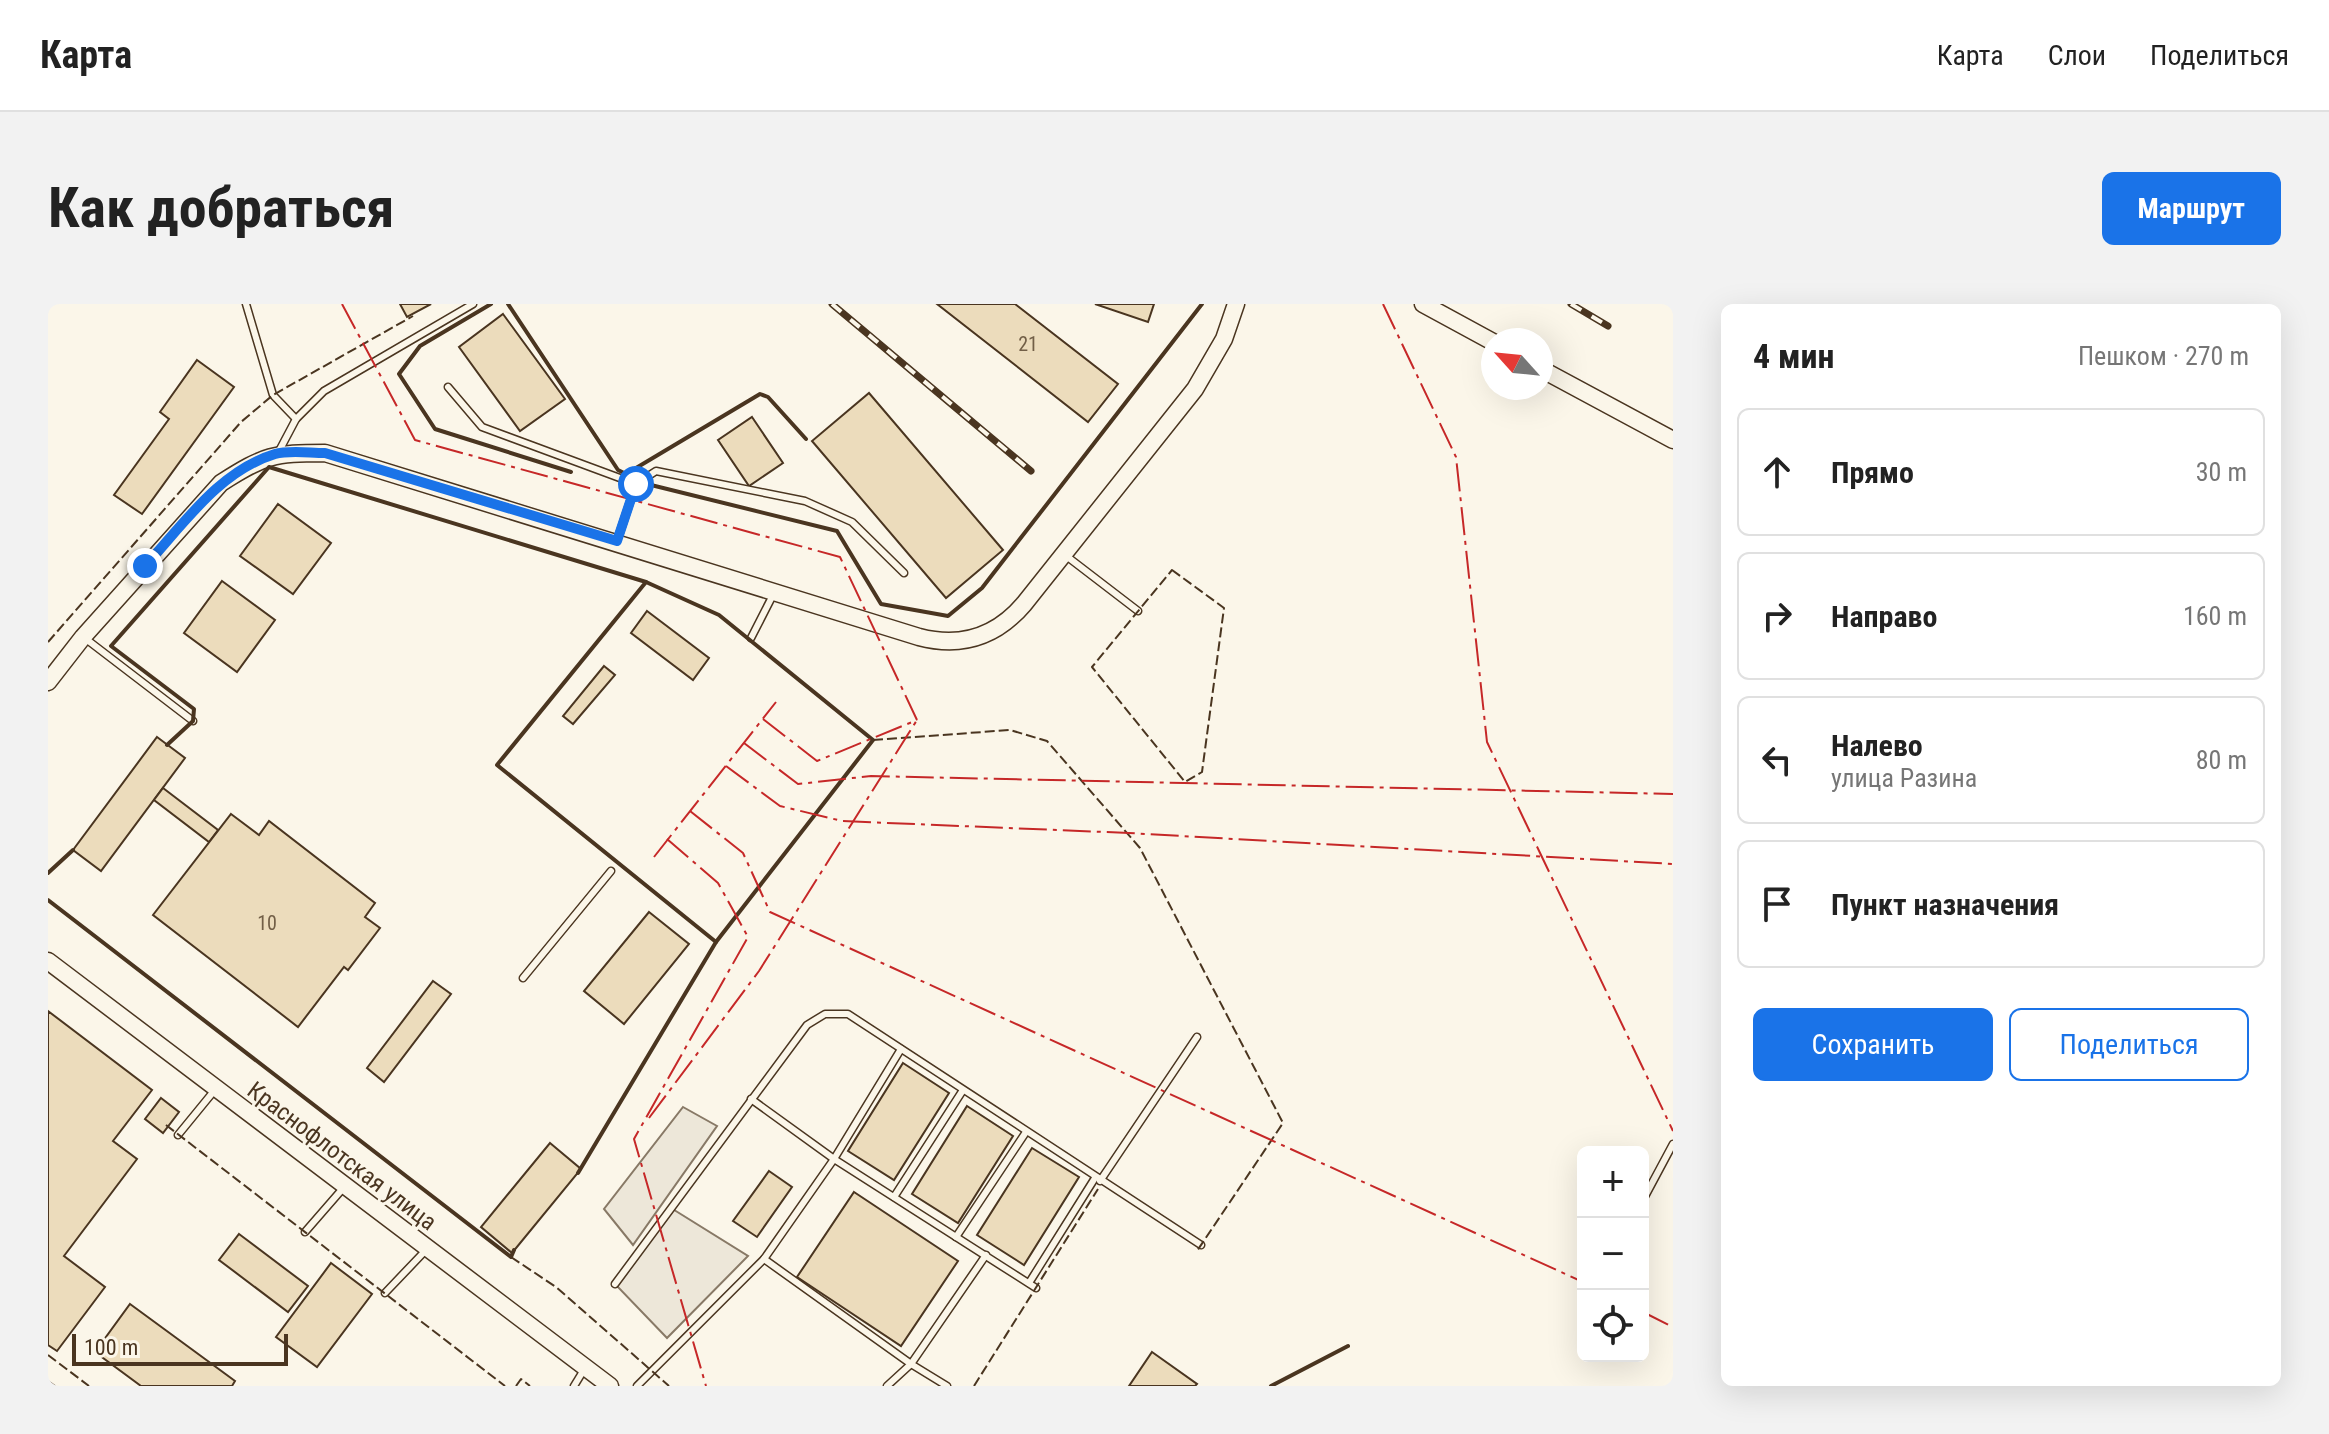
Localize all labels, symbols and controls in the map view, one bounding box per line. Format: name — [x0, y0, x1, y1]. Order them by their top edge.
text: Карта — [40, 33, 132, 77]
text: Карта — [1937, 39, 2004, 72]
text: Слои — [2048, 39, 2106, 72]
text: Поделиться — [2150, 39, 2289, 72]
button: Маршрут — [2102, 172, 2281, 245]
text: Как добраться — [48, 175, 394, 241]
north arrow — [1481, 328, 1553, 400]
house number: 21 — [1018, 332, 1038, 356]
text: 4 мин — [1753, 336, 1835, 376]
text: Пешком · 270 m — [2078, 341, 2249, 371]
icon: ahead — [1755, 450, 1799, 494]
text: Прямо — [1831, 455, 1914, 490]
text: 30 m — [2196, 457, 2247, 487]
route start — [618, 466, 654, 502]
route end — [127, 548, 163, 584]
icon: right — [1755, 594, 1799, 638]
text: Направо — [1831, 599, 1937, 634]
text: 160 m — [2183, 601, 2247, 631]
text: Налево — [1831, 728, 1923, 763]
icon: left — [1755, 738, 1799, 782]
text: 80 m — [2196, 745, 2247, 775]
text: улица Разина — [1831, 763, 1977, 793]
icon: arrive — [1755, 882, 1799, 926]
text: Пункт назначения — [1831, 887, 2059, 922]
house number: 10 — [257, 911, 277, 935]
button: Сохранить — [1753, 1008, 1993, 1081]
button: Поделиться — [2009, 1008, 2249, 1081]
street label: Краснофлотская улица — [242, 1076, 442, 1236]
map controls — [1577, 1146, 1649, 1362]
button: + — [1577, 1146, 1649, 1218]
button: − — [1577, 1218, 1649, 1290]
button: locate — [1577, 1290, 1649, 1362]
scale bar — [72, 1330, 288, 1366]
text: 100 m — [84, 1335, 138, 1360]

